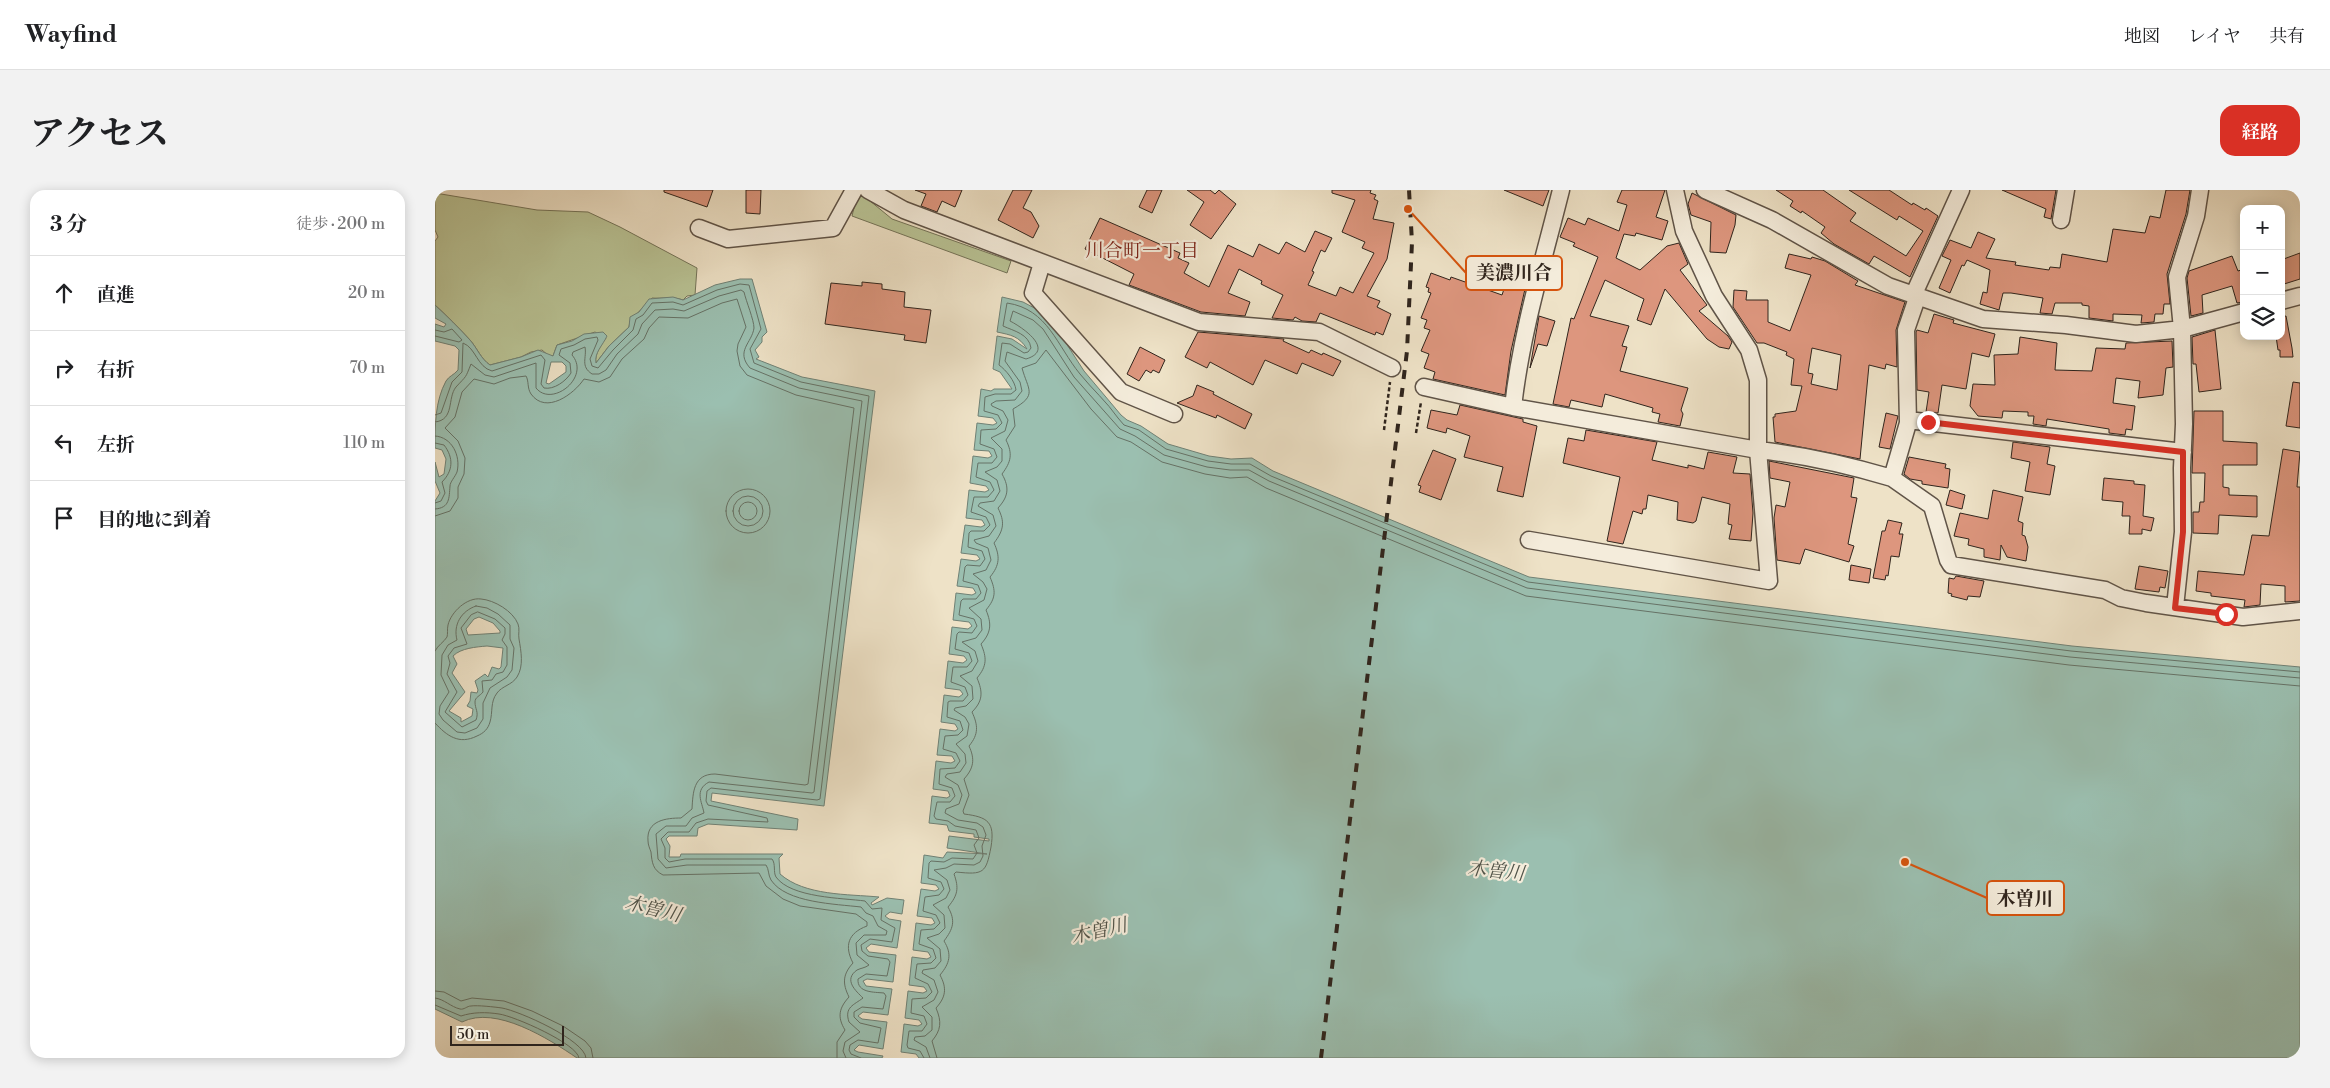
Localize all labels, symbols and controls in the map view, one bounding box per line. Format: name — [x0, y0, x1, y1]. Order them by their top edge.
text: Wayfind — [25, 20, 117, 50]
text: 地図 — [2124, 25, 2160, 48]
text: レイヤ — [2188, 25, 2241, 48]
text: 共有 — [2269, 25, 2305, 48]
button: 経路 — [2220, 105, 2300, 156]
text: アクセス — [30, 113, 169, 156]
map controls — [2240, 205, 2285, 340]
button: + — [2240, 205, 2285, 250]
text: 3 分 — [50, 212, 87, 238]
text: 徒歩 · 200 m — [296, 214, 385, 234]
district label: 川合町一丁目 — [1085, 239, 1199, 263]
button: − — [2240, 250, 2285, 295]
callout: 美濃川合 — [1466, 256, 1562, 290]
text: 美濃川合 — [1476, 261, 1552, 285]
icon: ahead — [50, 279, 78, 307]
text: 直進 — [97, 283, 135, 307]
text: 20 m — [348, 283, 385, 303]
button: layers — [2240, 295, 2285, 340]
icon: right — [50, 354, 78, 382]
text: 右折 — [97, 358, 135, 382]
text: 70 m — [349, 358, 385, 378]
route end — [1917, 411, 1940, 434]
icon: left — [50, 429, 78, 457]
text: 左折 — [97, 433, 135, 457]
text: 110 m — [343, 433, 385, 453]
icon: arrive — [50, 504, 78, 532]
text: 目的地に到着 — [97, 508, 211, 532]
route start — [2215, 603, 2238, 626]
water label: 木曽川 — [1466, 856, 1528, 886]
callout: 木曽川 — [1987, 881, 2064, 915]
text: 木曽川 — [1996, 887, 2054, 911]
water label: 木曽川 — [622, 890, 685, 928]
water label: 木曽川 — [1069, 912, 1131, 949]
scale bar — [450, 1023, 564, 1046]
text: 50 m — [457, 1026, 489, 1044]

